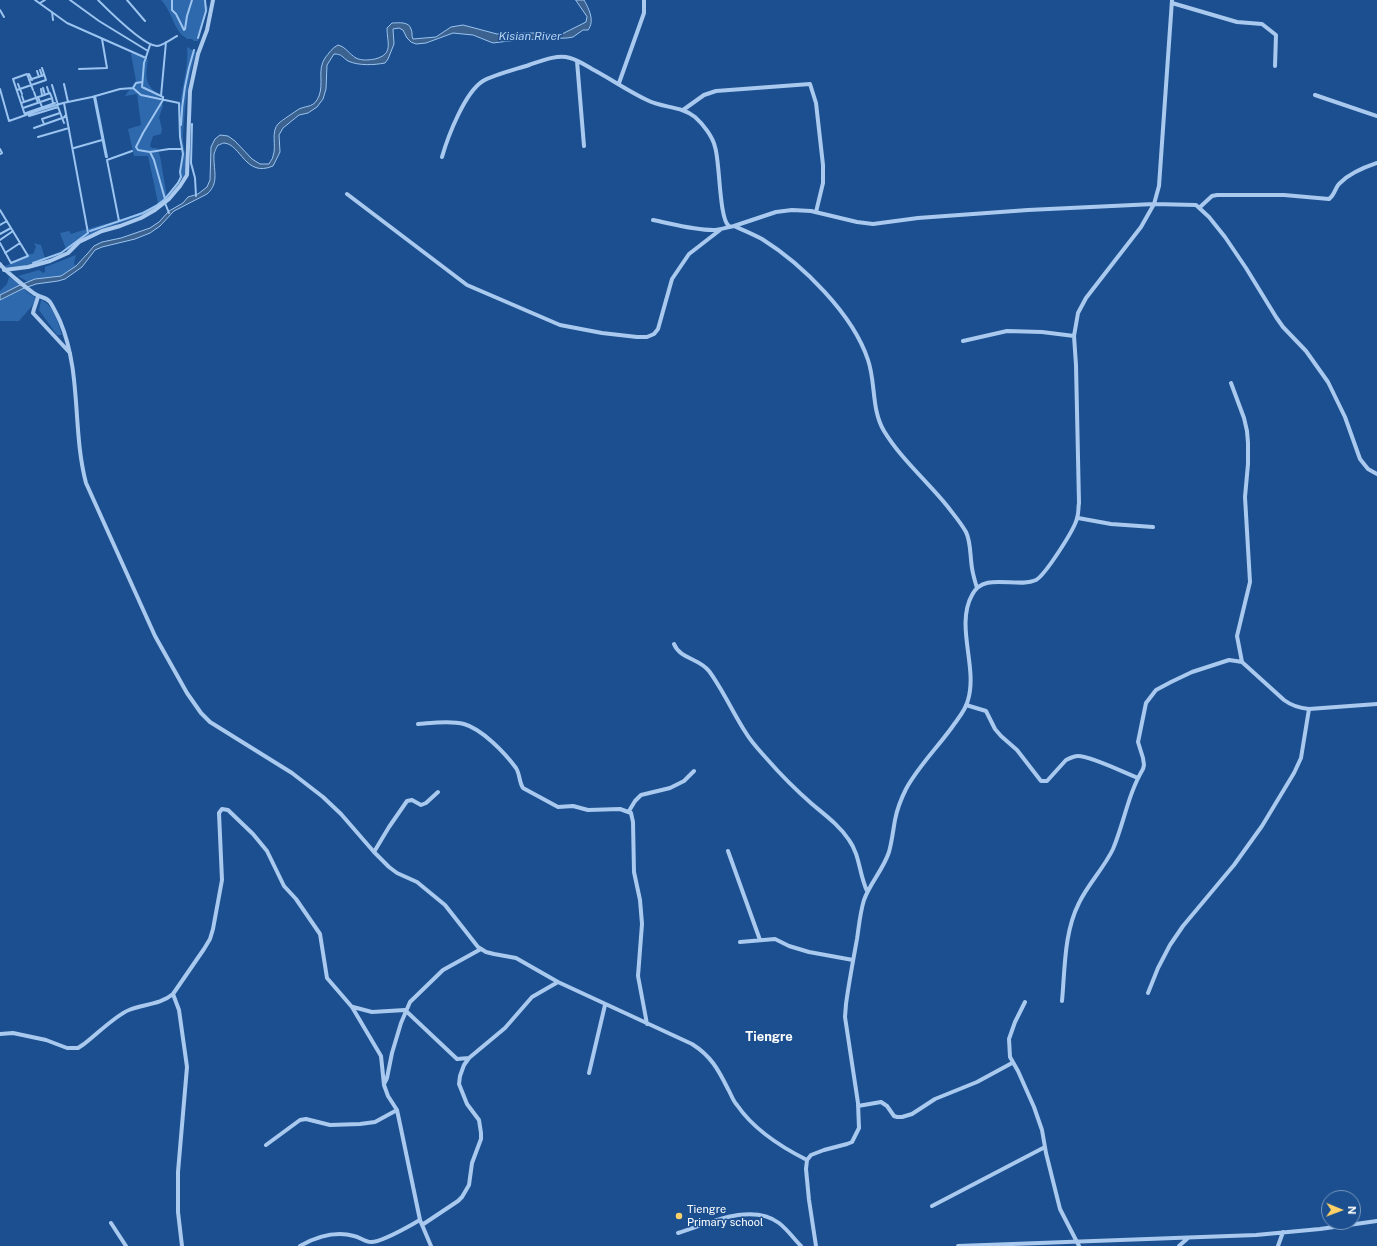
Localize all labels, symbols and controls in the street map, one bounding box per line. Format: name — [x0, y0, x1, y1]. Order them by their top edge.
water label: Kisian River — [498, 29, 562, 43]
district label: Tiengre — [745, 1029, 793, 1045]
north arrow — [1321, 1190, 1361, 1230]
place label: Tiengre Primary school — [687, 1203, 763, 1229]
text: N — [1346, 1206, 1358, 1215]
marker: Tiengre Primary school — [674, 1211, 684, 1221]

